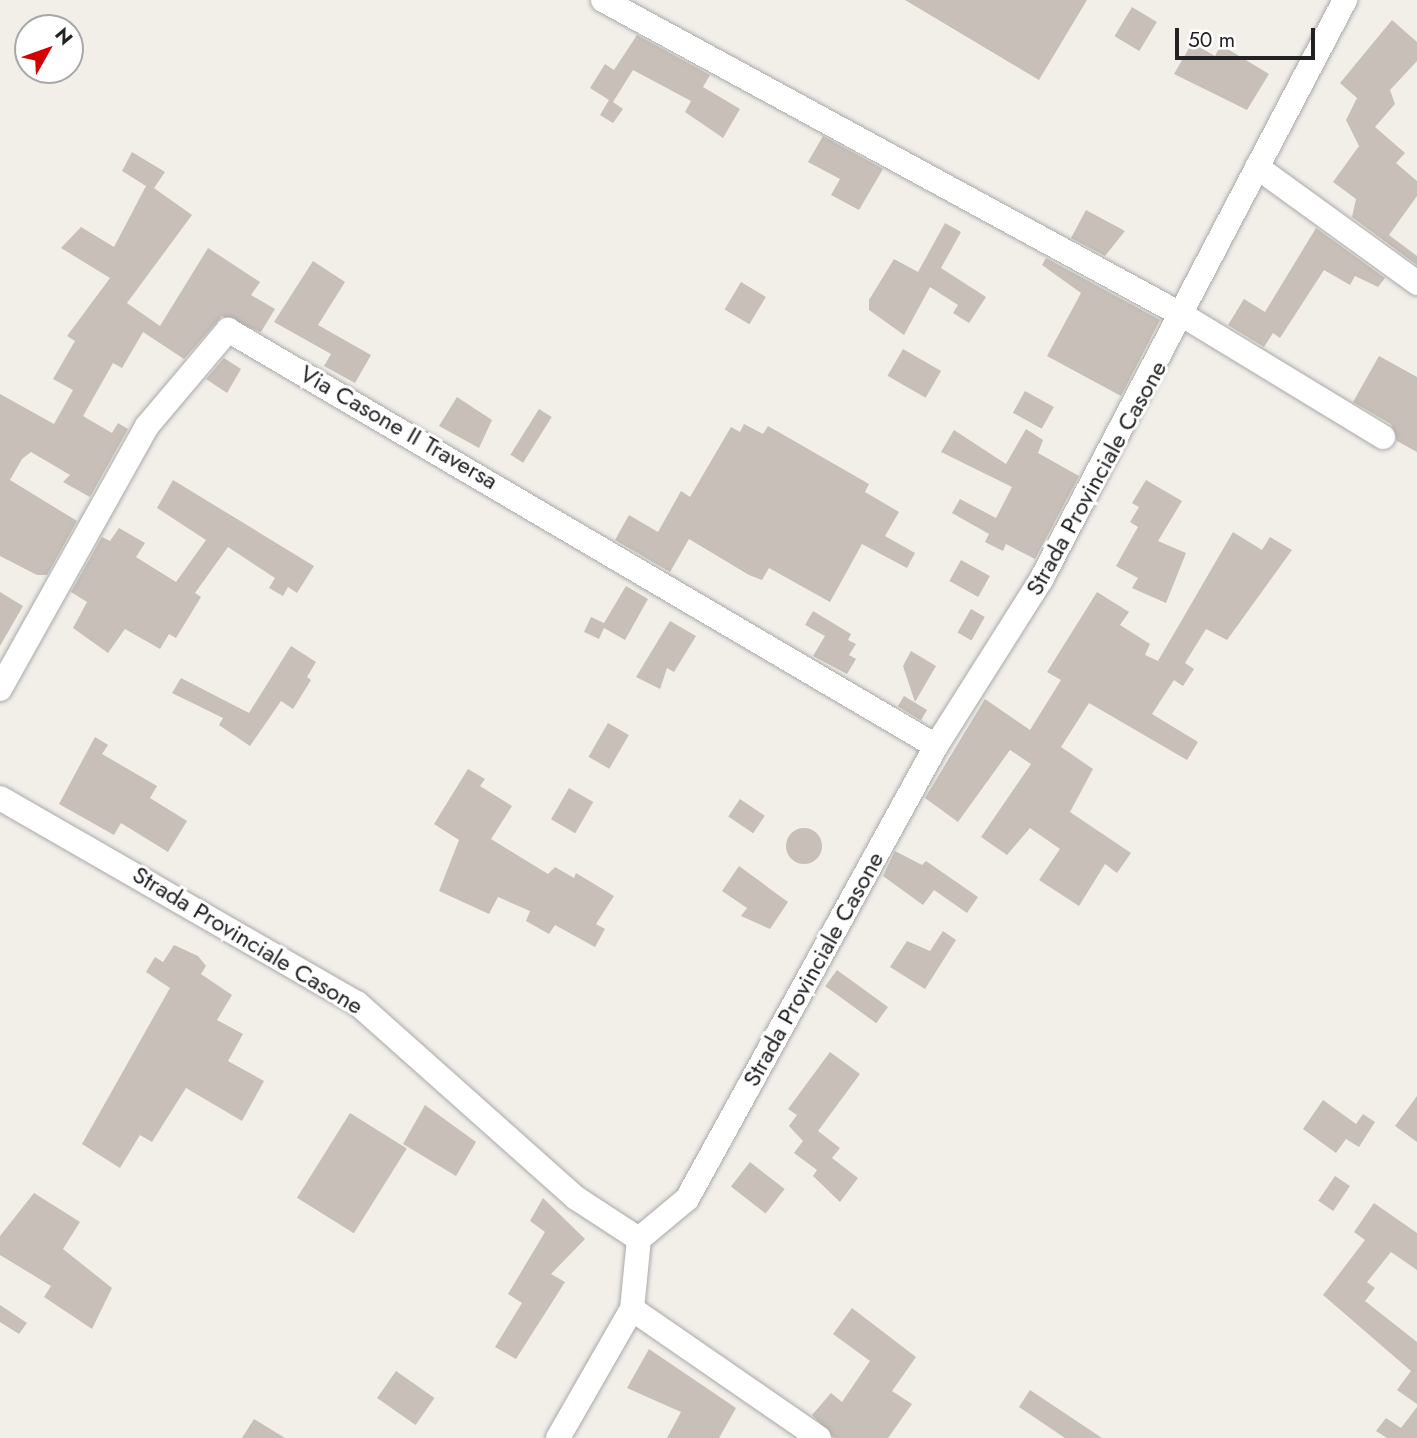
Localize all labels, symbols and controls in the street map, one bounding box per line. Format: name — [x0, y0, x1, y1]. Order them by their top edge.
north arrow — [14, 14, 84, 84]
scale bar — [1179, 14, 1319, 58]
text: N — [49, 22, 79, 51]
text: 50 m — [1188, 25, 1235, 55]
street label: Strada Provinciale Casone — [1019, 356, 1173, 600]
street label: Via Casone II Traversa — [295, 359, 503, 495]
street label: Strada Provinciale Casone — [736, 847, 890, 1091]
street label: Strada Provinciale Casone — [127, 860, 369, 1020]

